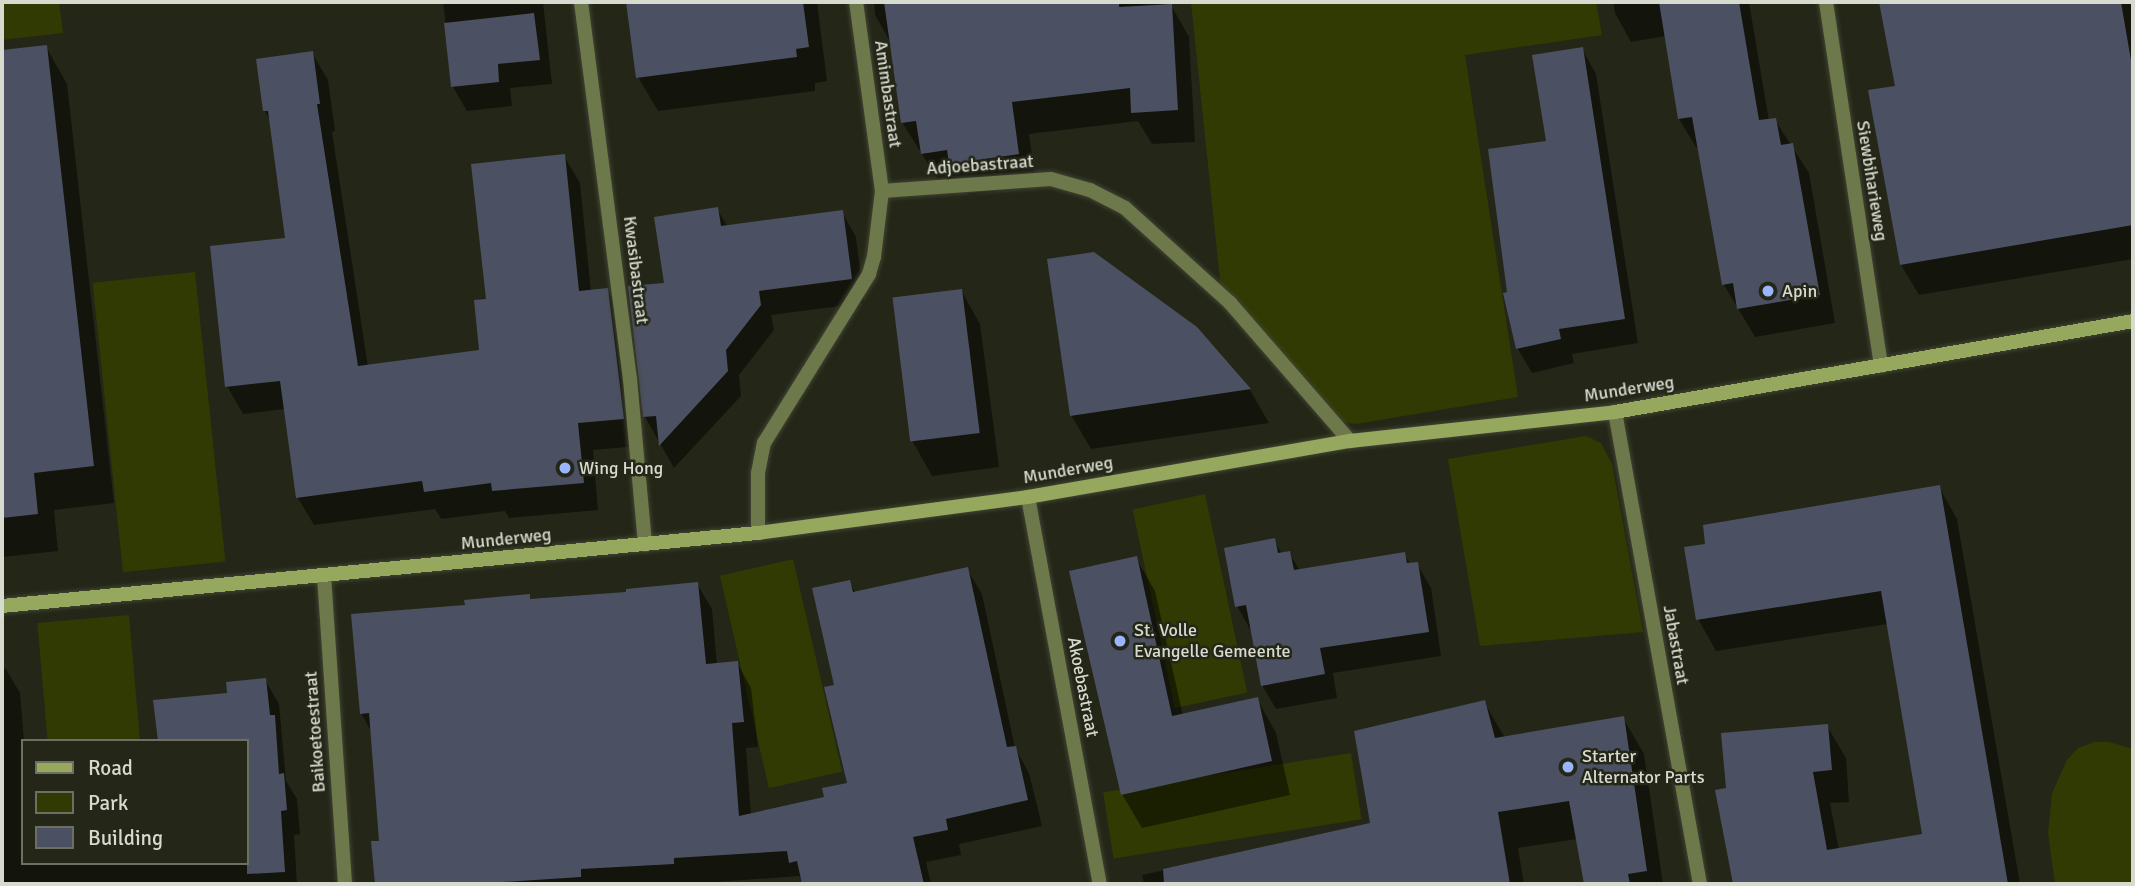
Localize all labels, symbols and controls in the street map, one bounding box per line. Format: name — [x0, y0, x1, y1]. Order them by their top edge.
street label: Amimbastraat — [870, 39, 906, 149]
street label: Siewbiharieweg — [1852, 119, 1892, 243]
street label: Adjoebastraat — [926, 150, 1034, 180]
street label: Kwasibastraat — [619, 215, 653, 325]
place label: Apin — [1782, 280, 1817, 302]
marker: Apin — [1760, 283, 1776, 299]
street label: Munderweg — [1582, 371, 1676, 407]
street label: Munderweg — [1021, 451, 1115, 489]
place label: Wing Hong — [579, 457, 663, 479]
marker: Wing Hong — [557, 460, 573, 476]
street label: Munderweg — [460, 524, 552, 554]
street label: Jabastraat — [1658, 604, 1694, 686]
place label: St. Volle Evangelle Gemeente — [1134, 620, 1291, 662]
marker: St. Volle Evangelle Gemeente — [1112, 633, 1128, 649]
street label: Akoebastraat — [1063, 635, 1103, 739]
street label: Baikoetoestraat — [300, 671, 330, 793]
legend — [21, 739, 248, 865]
place label: Starter Alternator Parts — [1582, 746, 1705, 788]
text: Road — [88, 755, 133, 781]
marker: Starter Alternator Parts — [1560, 759, 1576, 775]
text: Park — [88, 790, 128, 816]
text: Building — [88, 825, 163, 851]

